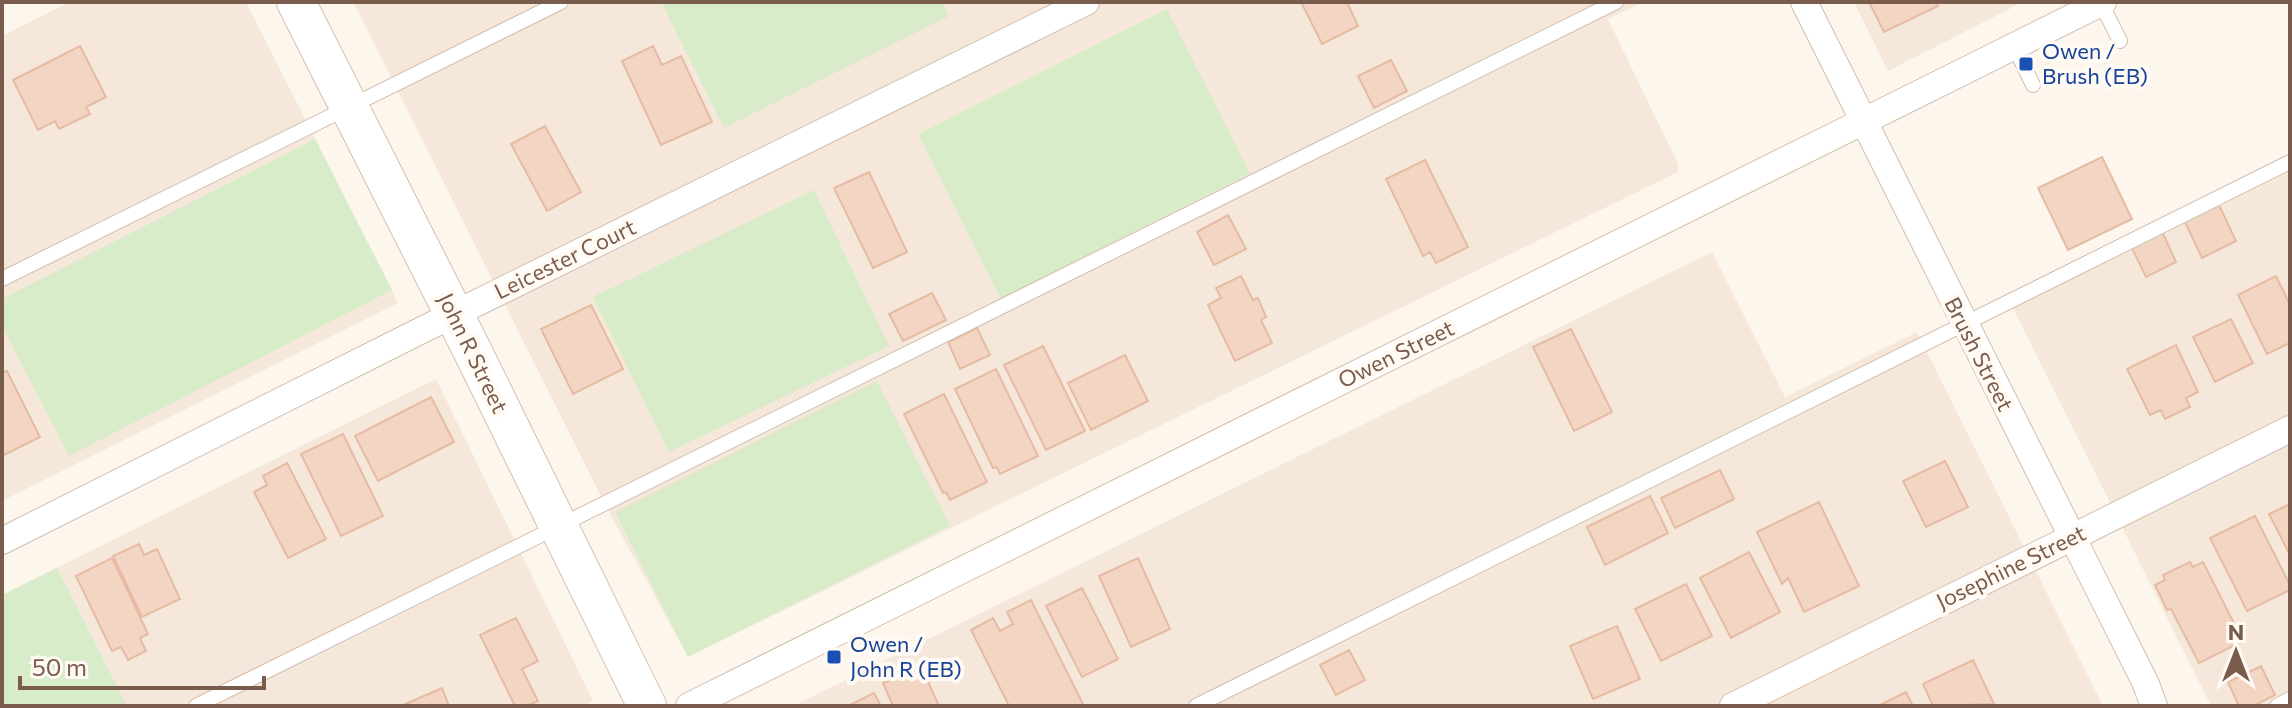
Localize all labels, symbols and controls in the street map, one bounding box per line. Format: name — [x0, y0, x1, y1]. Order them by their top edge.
place label: Owen / Brush (EB) — [2042, 37, 2148, 89]
marker: Owen / Brush (EB) — [2017, 55, 2035, 73]
street label: Leicester Court — [490, 213, 640, 304]
street label: John R Street — [433, 288, 514, 417]
street label: Brush Street — [1939, 292, 2020, 415]
street label: Owen Street — [1333, 314, 1458, 393]
street label: Josephine Street — [1932, 519, 2090, 614]
north arrow — [2196, 612, 2276, 692]
text: N — [2228, 618, 2244, 645]
place label: Owen / John R (EB) — [850, 630, 962, 682]
scale bar — [20, 640, 264, 690]
marker: Owen / John R (EB) — [825, 648, 843, 666]
text: 50 m — [32, 652, 87, 681]

